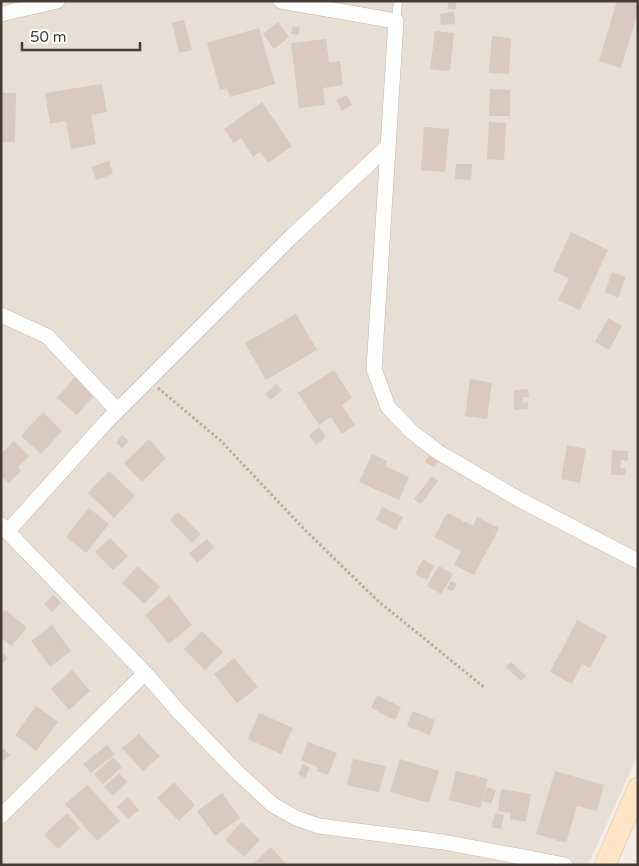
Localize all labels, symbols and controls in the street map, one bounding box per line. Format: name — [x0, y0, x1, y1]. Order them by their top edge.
scale bar — [22, 20, 140, 52]
text: 50 m — [30, 28, 67, 46]

